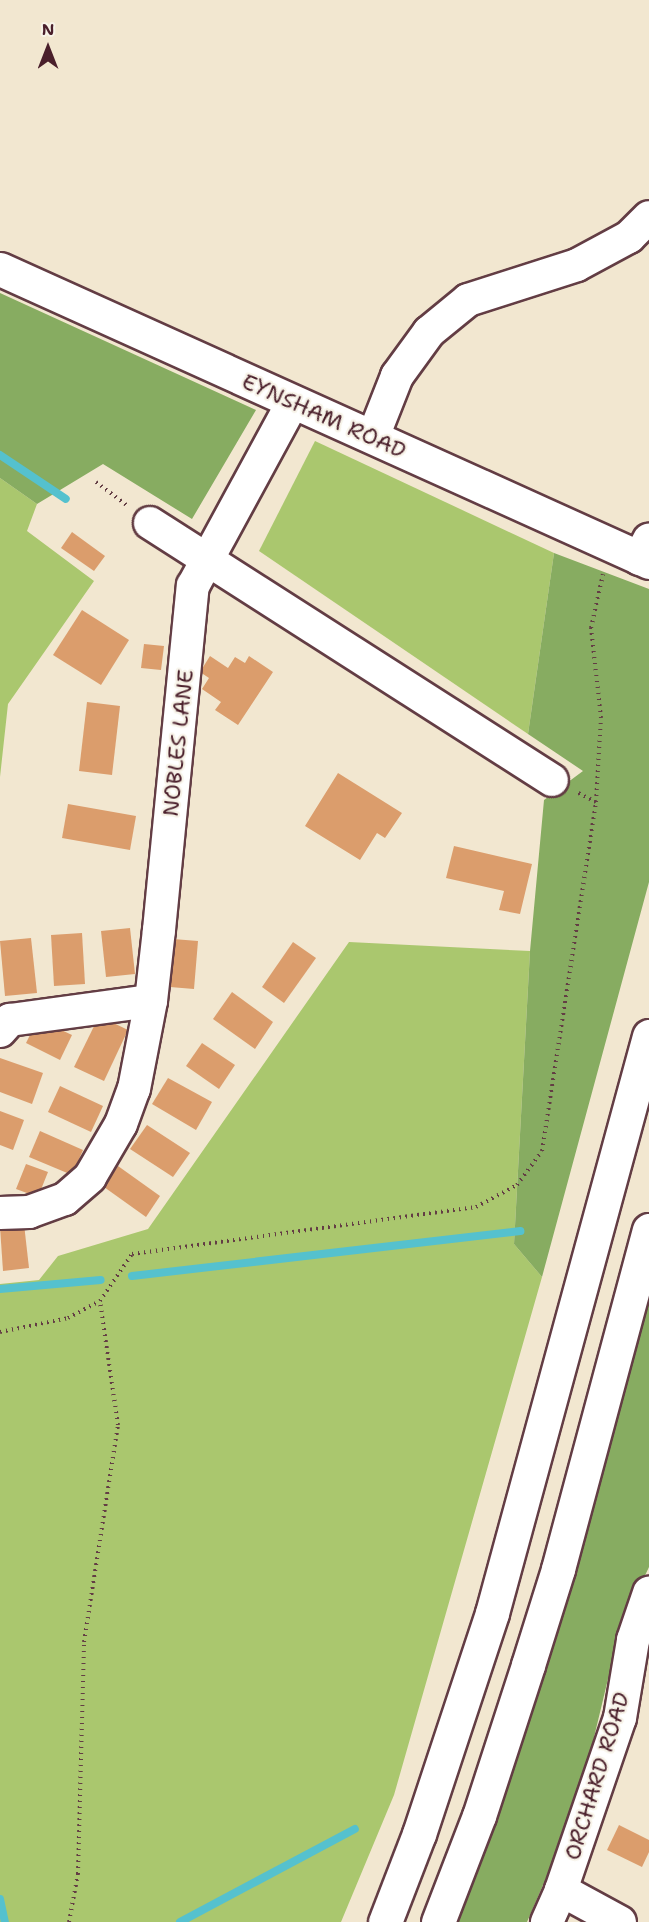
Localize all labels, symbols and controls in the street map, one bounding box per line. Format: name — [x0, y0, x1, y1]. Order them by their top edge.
north arrow — [18, 18, 78, 78]
text: N — [42, 19, 54, 40]
street label: EYNSHAM ROAD — [238, 368, 410, 464]
street label: NOBLES LANE — [157, 668, 199, 818]
street label: ORCHARD ROAD — [559, 1689, 635, 1863]

